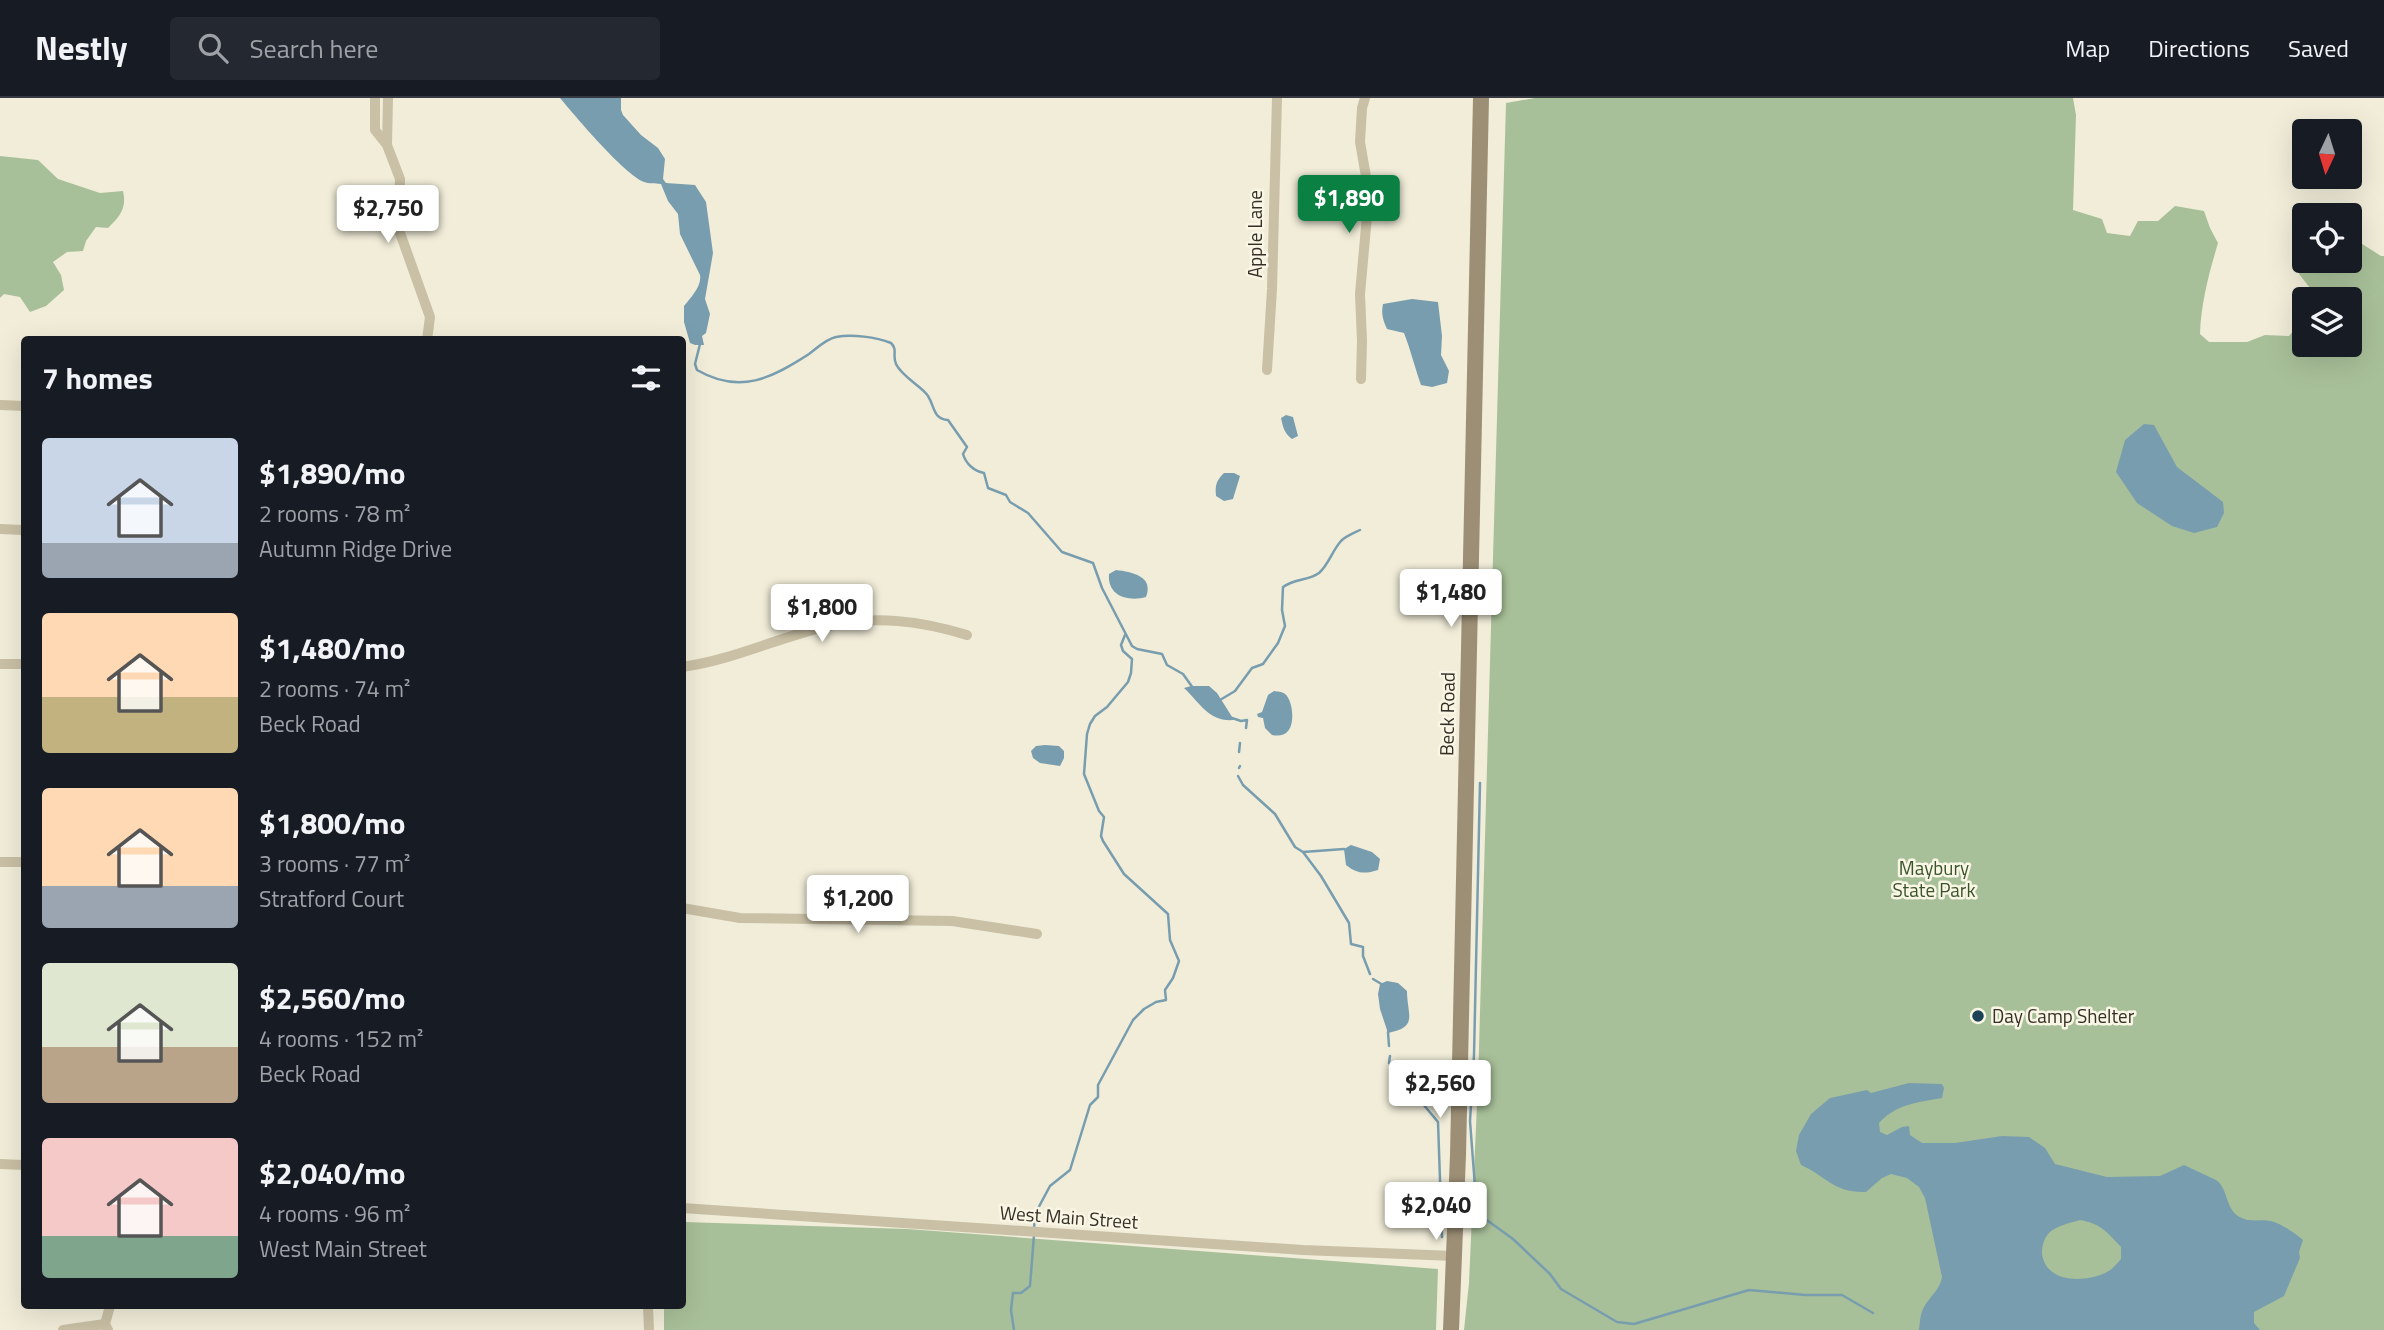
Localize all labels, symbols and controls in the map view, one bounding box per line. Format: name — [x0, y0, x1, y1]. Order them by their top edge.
search box — [170, 17, 660, 80]
text: Nestly — [35, 23, 128, 73]
icon: search — [194, 29, 232, 67]
text: Search here — [250, 29, 378, 68]
text: Map — [2065, 30, 2110, 66]
text: Directions — [2148, 30, 2250, 66]
text: Saved — [2288, 30, 2349, 66]
north arrow — [2292, 119, 2362, 189]
map controls — [2292, 119, 2362, 357]
pin: $1,890 — [1292, 176, 1406, 235]
text: $1,890 — [1314, 180, 1384, 215]
pin: $2,750 — [331, 186, 445, 245]
text: $2,750 — [353, 190, 423, 225]
street label: Apple Lane — [1240, 190, 1269, 278]
button: locate — [2292, 203, 2362, 273]
button: layers — [2292, 287, 2362, 357]
text: 7 homes — [42, 355, 153, 401]
icon: filters — [627, 359, 665, 397]
text: $1,890/mo — [259, 450, 405, 496]
icon: home — [98, 466, 182, 550]
text: 2 rooms · 78 m² — [259, 496, 410, 531]
text: Autumn Ridge Drive — [259, 531, 452, 566]
pin: $1,480 — [1394, 570, 1508, 629]
text: $1,480 — [1416, 574, 1486, 609]
pin: $1,800 — [765, 584, 879, 644]
text: $1,800 — [787, 589, 857, 624]
text: $1,480/mo — [259, 625, 405, 671]
icon: home — [98, 641, 182, 725]
text: 2 rooms · 74 m² — [259, 671, 410, 706]
street label: Beck Road — [1431, 672, 1462, 756]
text: Beck Road — [259, 706, 361, 741]
text: $1,800/mo — [259, 800, 405, 846]
icon: home — [98, 816, 182, 900]
text: 3 rooms · 77 m² — [259, 846, 410, 881]
park label: Maybury State Park — [1892, 853, 1976, 904]
pin: $1,200 — [801, 876, 915, 935]
text: $1,200 — [823, 880, 893, 915]
text: Stratford Court — [259, 881, 404, 916]
text: $2,560/mo — [259, 975, 405, 1021]
icon: home — [98, 991, 182, 1075]
place label: Day Camp Shelter — [1992, 1001, 2135, 1030]
marker: Day Camp Shelter — [1970, 1008, 1986, 1024]
text: 4 rooms · 152 m² — [259, 1021, 423, 1056]
text: Beck Road — [259, 1056, 361, 1091]
pin: $2,560 — [1383, 1060, 1497, 1120]
text: $2,560 — [1405, 1065, 1475, 1100]
text: $2,040/mo — [259, 1150, 405, 1196]
icon: home — [98, 1166, 182, 1250]
pin: $2,040 — [1379, 1182, 1493, 1242]
text: $2,040 — [1401, 1187, 1471, 1222]
text: 4 rooms · 96 m² — [259, 1196, 410, 1231]
street label: West Main Street — [999, 1197, 1140, 1236]
text: West Main Street — [259, 1231, 427, 1266]

